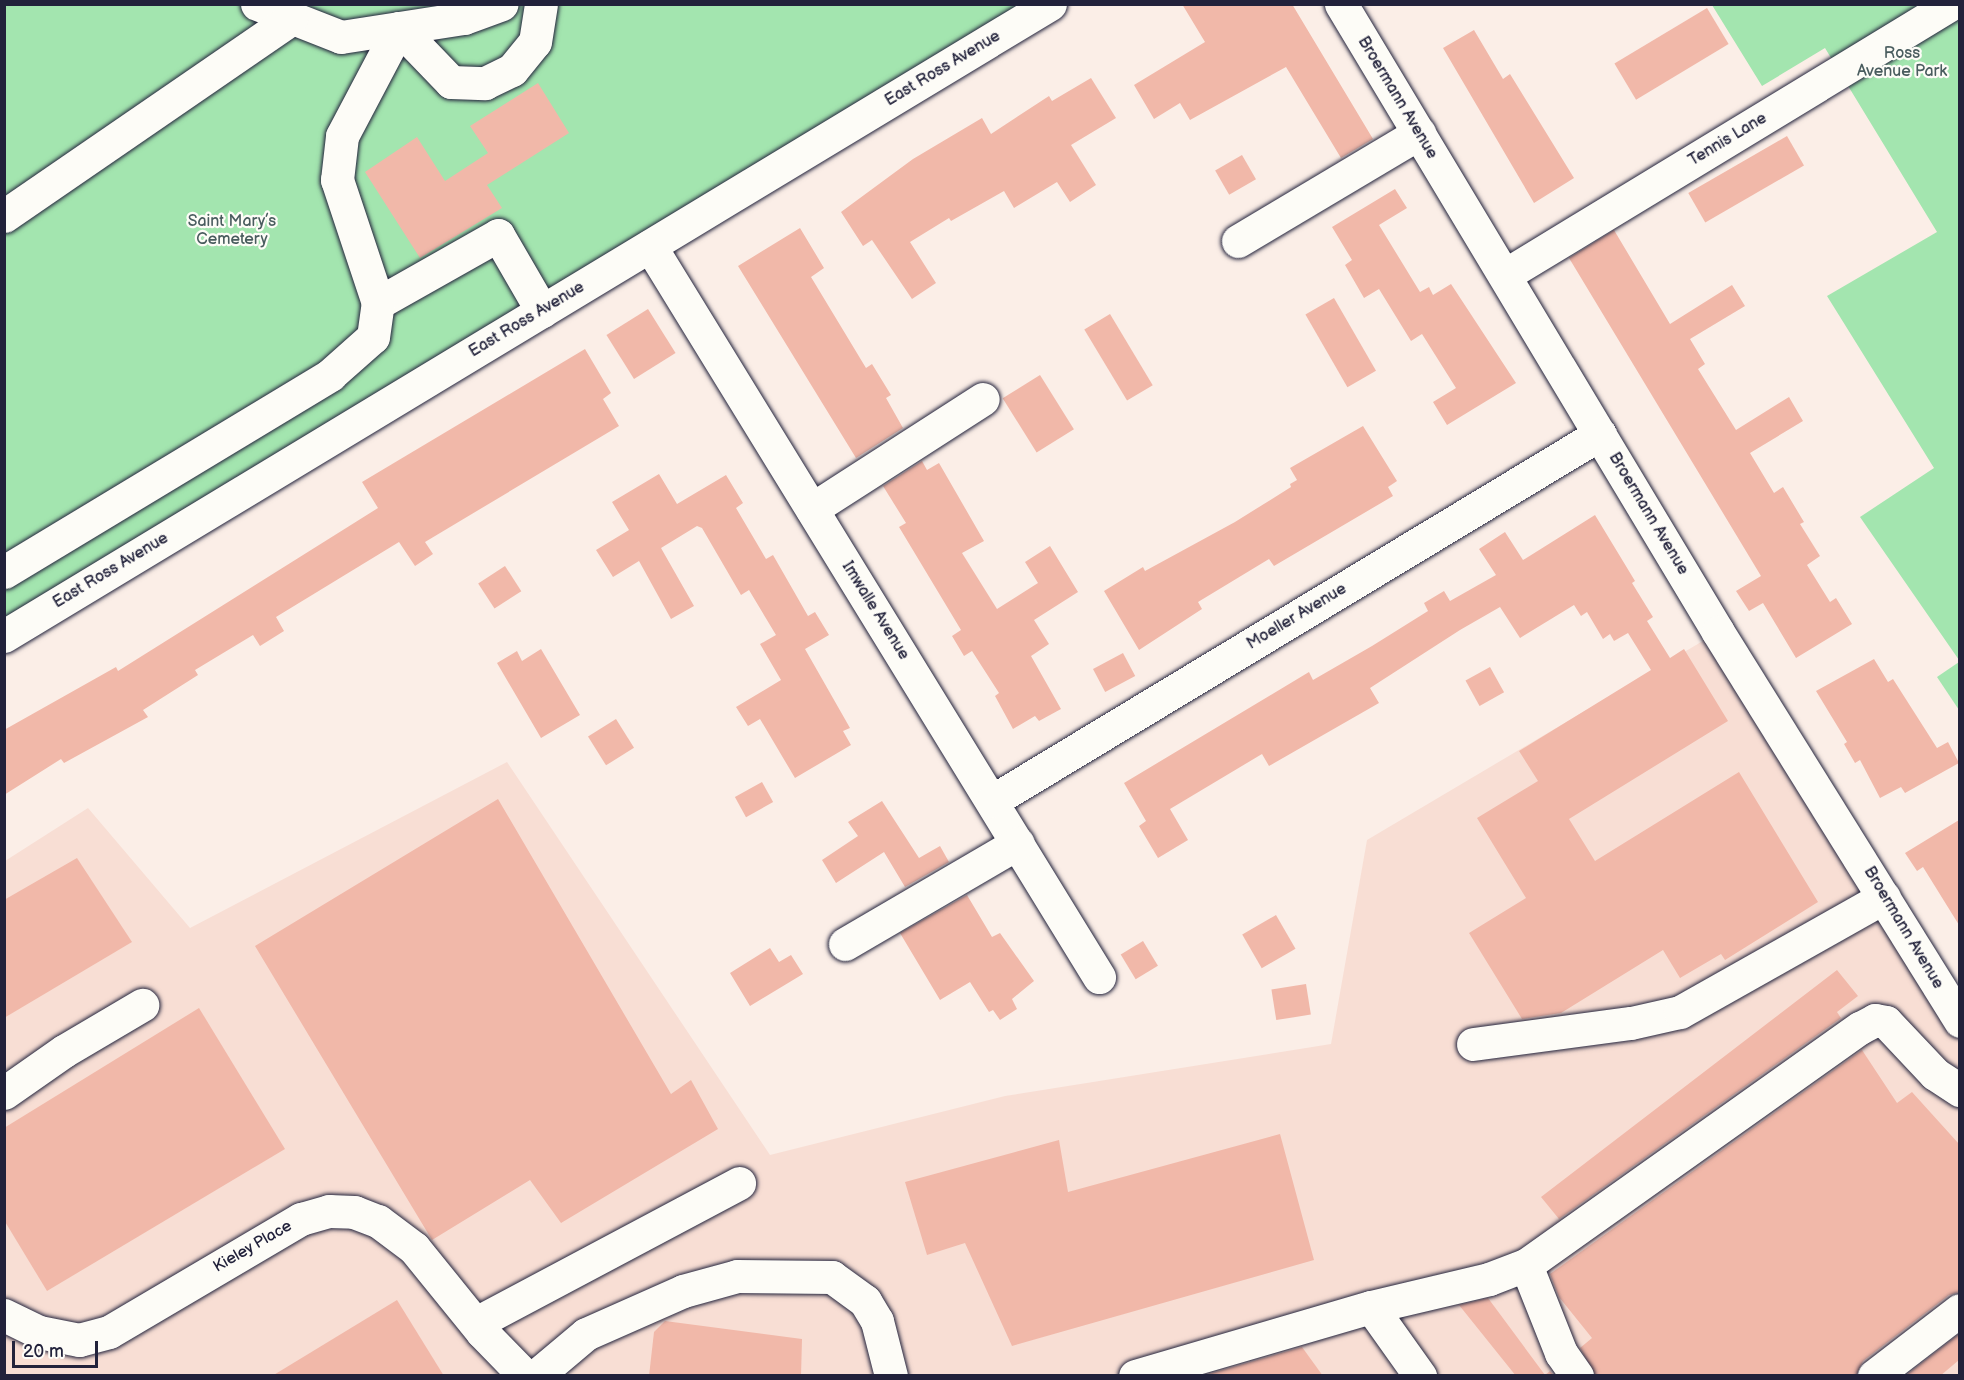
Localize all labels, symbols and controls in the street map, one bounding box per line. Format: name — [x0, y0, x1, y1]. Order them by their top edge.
street label: East Ross Avenue — [882, 27, 1004, 111]
street label: Broermann Avenue — [1353, 33, 1441, 163]
park label: Ross Avenue Park — [1857, 44, 1947, 82]
street label: Tennis Lane — [1685, 109, 1771, 171]
park label: Saint Mary’s Cemetery — [188, 212, 276, 250]
street label: East Ross Avenue — [466, 278, 588, 362]
street label: Broermann Avenue — [1604, 449, 1692, 579]
street label: East Ross Avenue — [50, 529, 172, 613]
street label: Imwalle Avenue — [837, 558, 913, 664]
street label: Moeller Avenue — [1244, 580, 1350, 654]
street label: Broermann Avenue — [1859, 863, 1947, 993]
street label: Kieley Place — [210, 1217, 296, 1277]
scale bar — [15, 1329, 100, 1367]
text: 20 m — [23, 1341, 64, 1362]

